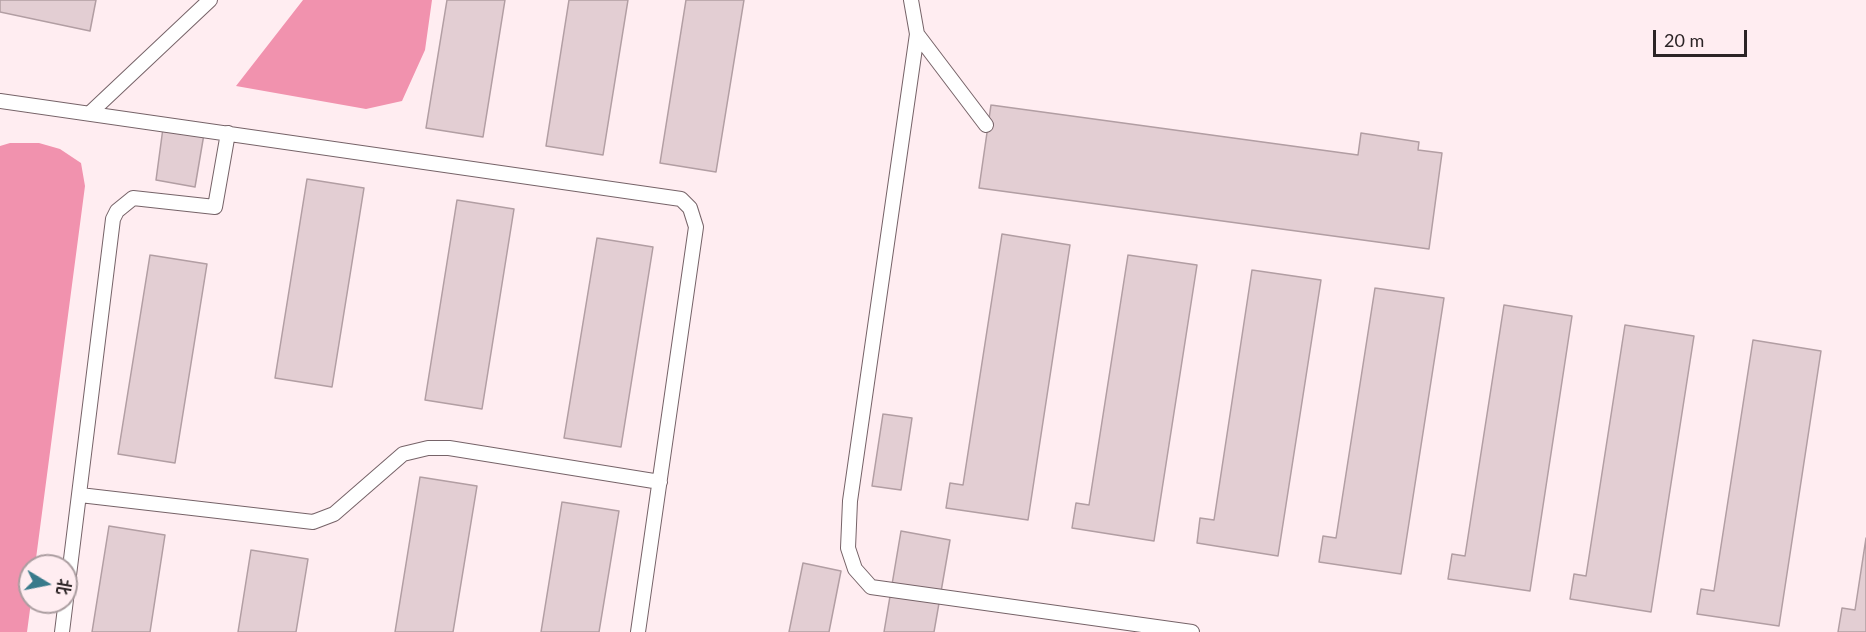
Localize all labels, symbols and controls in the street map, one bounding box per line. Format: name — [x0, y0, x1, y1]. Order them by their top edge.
scale bar — [1656, 18, 1750, 56]
text: 20 m — [1664, 29, 1704, 51]
north arrow — [18, 554, 78, 614]
text: 北 — [54, 577, 75, 596]

